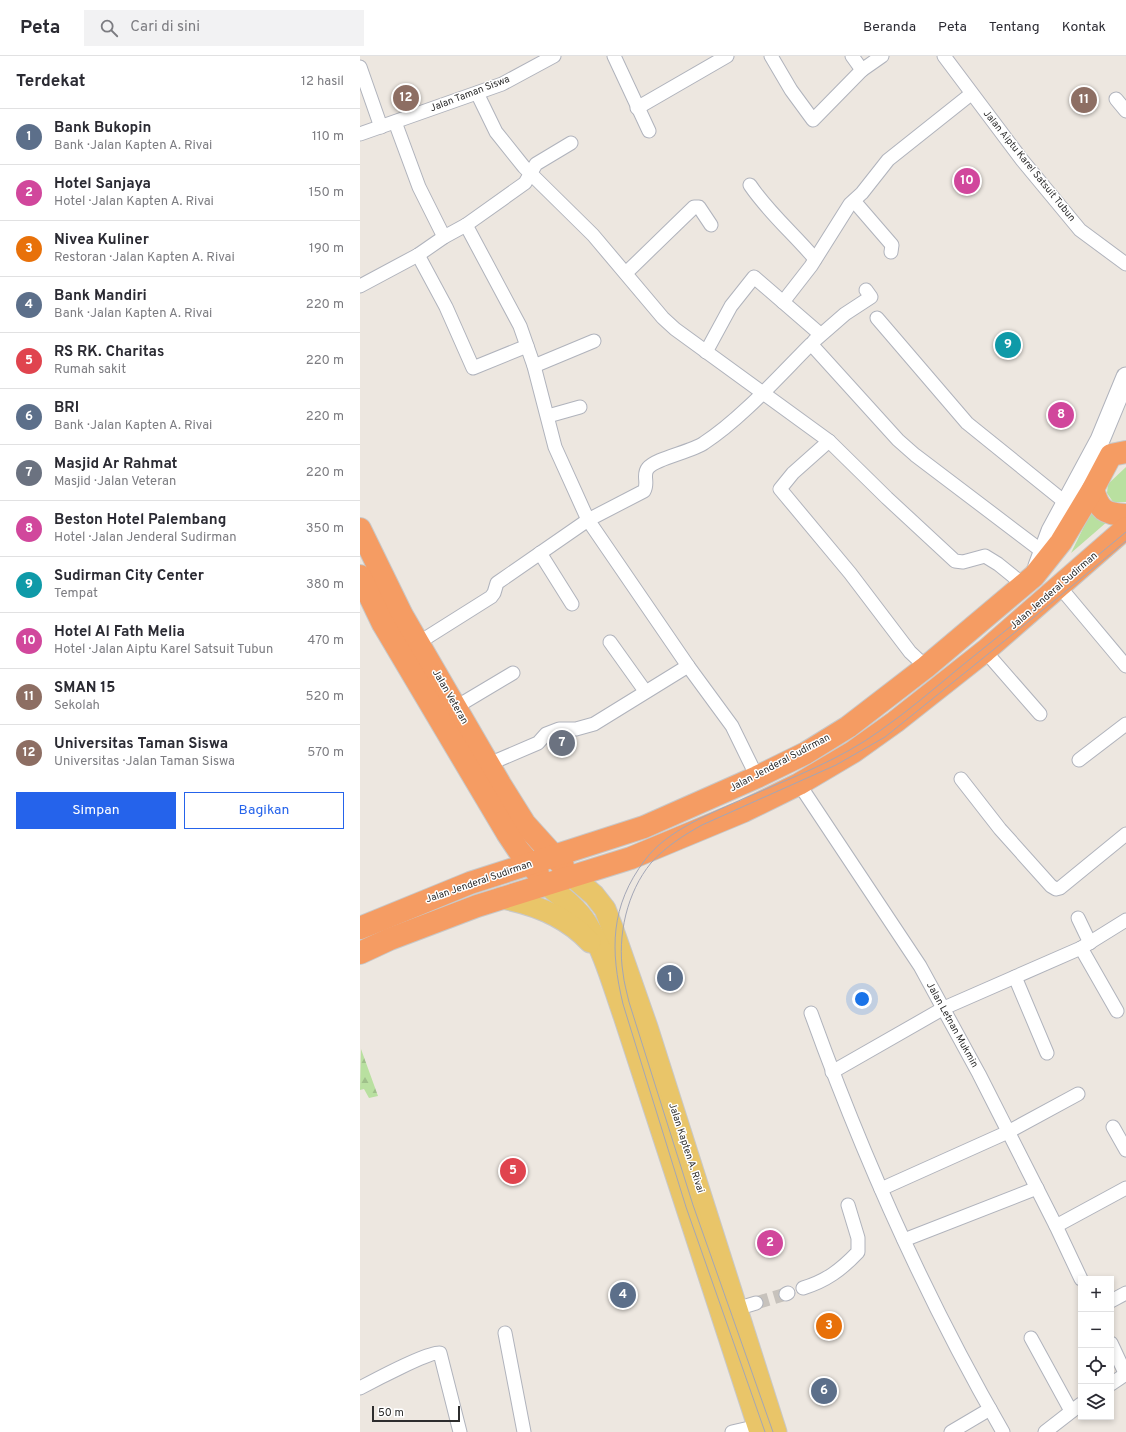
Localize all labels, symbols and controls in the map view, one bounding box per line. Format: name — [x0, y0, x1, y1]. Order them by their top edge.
search box — [84, 10, 364, 46]
text: Peta — [20, 16, 60, 40]
icon: search — [98, 17, 120, 39]
text: Cari di sini — [130, 18, 200, 37]
text: Beranda — [863, 19, 916, 36]
text: Peta — [938, 19, 967, 36]
text: Tentang — [989, 19, 1040, 36]
text: Kontak — [1062, 19, 1106, 36]
text: Terdekat — [16, 71, 85, 93]
street label: Jalan Taman Siswa — [428, 73, 512, 115]
text: 12 hasil — [301, 74, 344, 90]
pin: 12 — [393, 83, 419, 113]
pin: 11 — [1071, 85, 1097, 115]
street label: Jalan Aiptu Karel Satsuit Tubun — [980, 108, 1078, 224]
text: Bank Bukopin — [54, 119, 151, 138]
text: 1 — [26, 129, 32, 145]
text: 110 m — [312, 129, 344, 145]
text: Bank · Jalan Kapten A. Rivai — [54, 138, 212, 154]
pin: 10 — [954, 166, 980, 196]
text: Hotel Sanjaya — [54, 175, 151, 194]
text: 2 — [25, 185, 33, 201]
text: 150 m — [309, 185, 344, 201]
text: Hotel · Jalan Kapten A. Rivai — [54, 194, 214, 210]
text: Nivea Kuliner — [54, 231, 149, 250]
text: 3 — [25, 241, 33, 257]
text: 190 m — [309, 241, 344, 257]
text: Restoran · Jalan Kapten A. Rivai — [54, 250, 235, 266]
text: Bank Mandiri — [54, 287, 147, 306]
text: 4 — [25, 297, 33, 313]
text: 220 m — [306, 297, 344, 313]
text: Bank · Jalan Kapten A. Rivai — [54, 306, 212, 322]
pin: 9 — [995, 330, 1021, 360]
text: RS RK. Charitas — [54, 343, 164, 362]
text: 5 — [25, 353, 33, 369]
text: 220 m — [306, 353, 344, 369]
text: Rumah sakit — [54, 362, 126, 378]
text: BRI — [54, 399, 79, 418]
pin: 8 — [1048, 400, 1074, 430]
text: 6 — [25, 409, 33, 425]
text: 220 m — [306, 409, 344, 425]
text: Bank · Jalan Kapten A. Rivai — [54, 418, 212, 434]
text: Masjid Ar Rahmat — [54, 455, 177, 474]
text: 7 — [26, 465, 32, 481]
text: 220 m — [306, 465, 344, 481]
text: Masjid · Jalan Veteran — [54, 474, 176, 490]
text: Beston Hotel Palembang — [54, 511, 226, 530]
text: 8 — [25, 521, 33, 537]
text: 350 m — [306, 521, 344, 537]
text: Hotel · Jalan Jenderal Sudirman — [54, 530, 237, 546]
street label: Jalan Jenderal Sudirman — [1008, 549, 1100, 633]
text: Sudirman City Center — [54, 567, 204, 586]
text: 9 — [25, 577, 33, 593]
text: 380 m — [306, 577, 344, 593]
text: Tempat — [54, 586, 98, 602]
text: Hotel Al Fath Melia — [54, 623, 185, 642]
text: 10 — [22, 633, 36, 649]
text: 470 m — [307, 633, 344, 649]
text: Hotel · Jalan Aiptu Karel Satsuit Tubun — [54, 642, 273, 658]
street label: Jalan Veteran — [429, 667, 471, 727]
text: SMAN 15 — [54, 679, 116, 698]
text: 11 — [24, 689, 34, 705]
text: 520 m — [306, 689, 344, 705]
text: Sekolah — [54, 698, 100, 714]
pin: 7 — [549, 728, 575, 758]
street label: Jalan Jenderal Sudirman — [728, 731, 832, 795]
text: Universitas Taman Siswa — [54, 735, 228, 754]
text: 12 — [22, 745, 36, 761]
text: 570 m — [307, 745, 344, 761]
text: Universitas · Jalan Taman Siswa — [54, 754, 235, 770]
button: Simpan — [16, 792, 176, 829]
button: Bagikan — [184, 792, 344, 829]
street label: Jalan Jenderal Sudirman — [424, 858, 534, 906]
pin: 1 — [657, 963, 683, 993]
street label: Jalan Letnan Mukmin — [923, 980, 981, 1070]
your location — [852, 989, 872, 1009]
street label: Jalan Kapten A. Rivai — [665, 1101, 707, 1195]
pin: 5 — [500, 1156, 526, 1186]
pin: 2 — [757, 1228, 783, 1258]
map controls — [1078, 1276, 1114, 1420]
button: + — [1078, 1276, 1114, 1312]
pin: 4 — [610, 1280, 636, 1310]
pin: 3 — [816, 1311, 842, 1341]
button: − — [1078, 1312, 1114, 1348]
button: locate — [1078, 1348, 1114, 1384]
pin: 6 — [811, 1376, 837, 1406]
button: layers — [1078, 1384, 1114, 1420]
scale bar — [372, 1404, 460, 1423]
text: 50 m — [378, 1406, 404, 1420]

